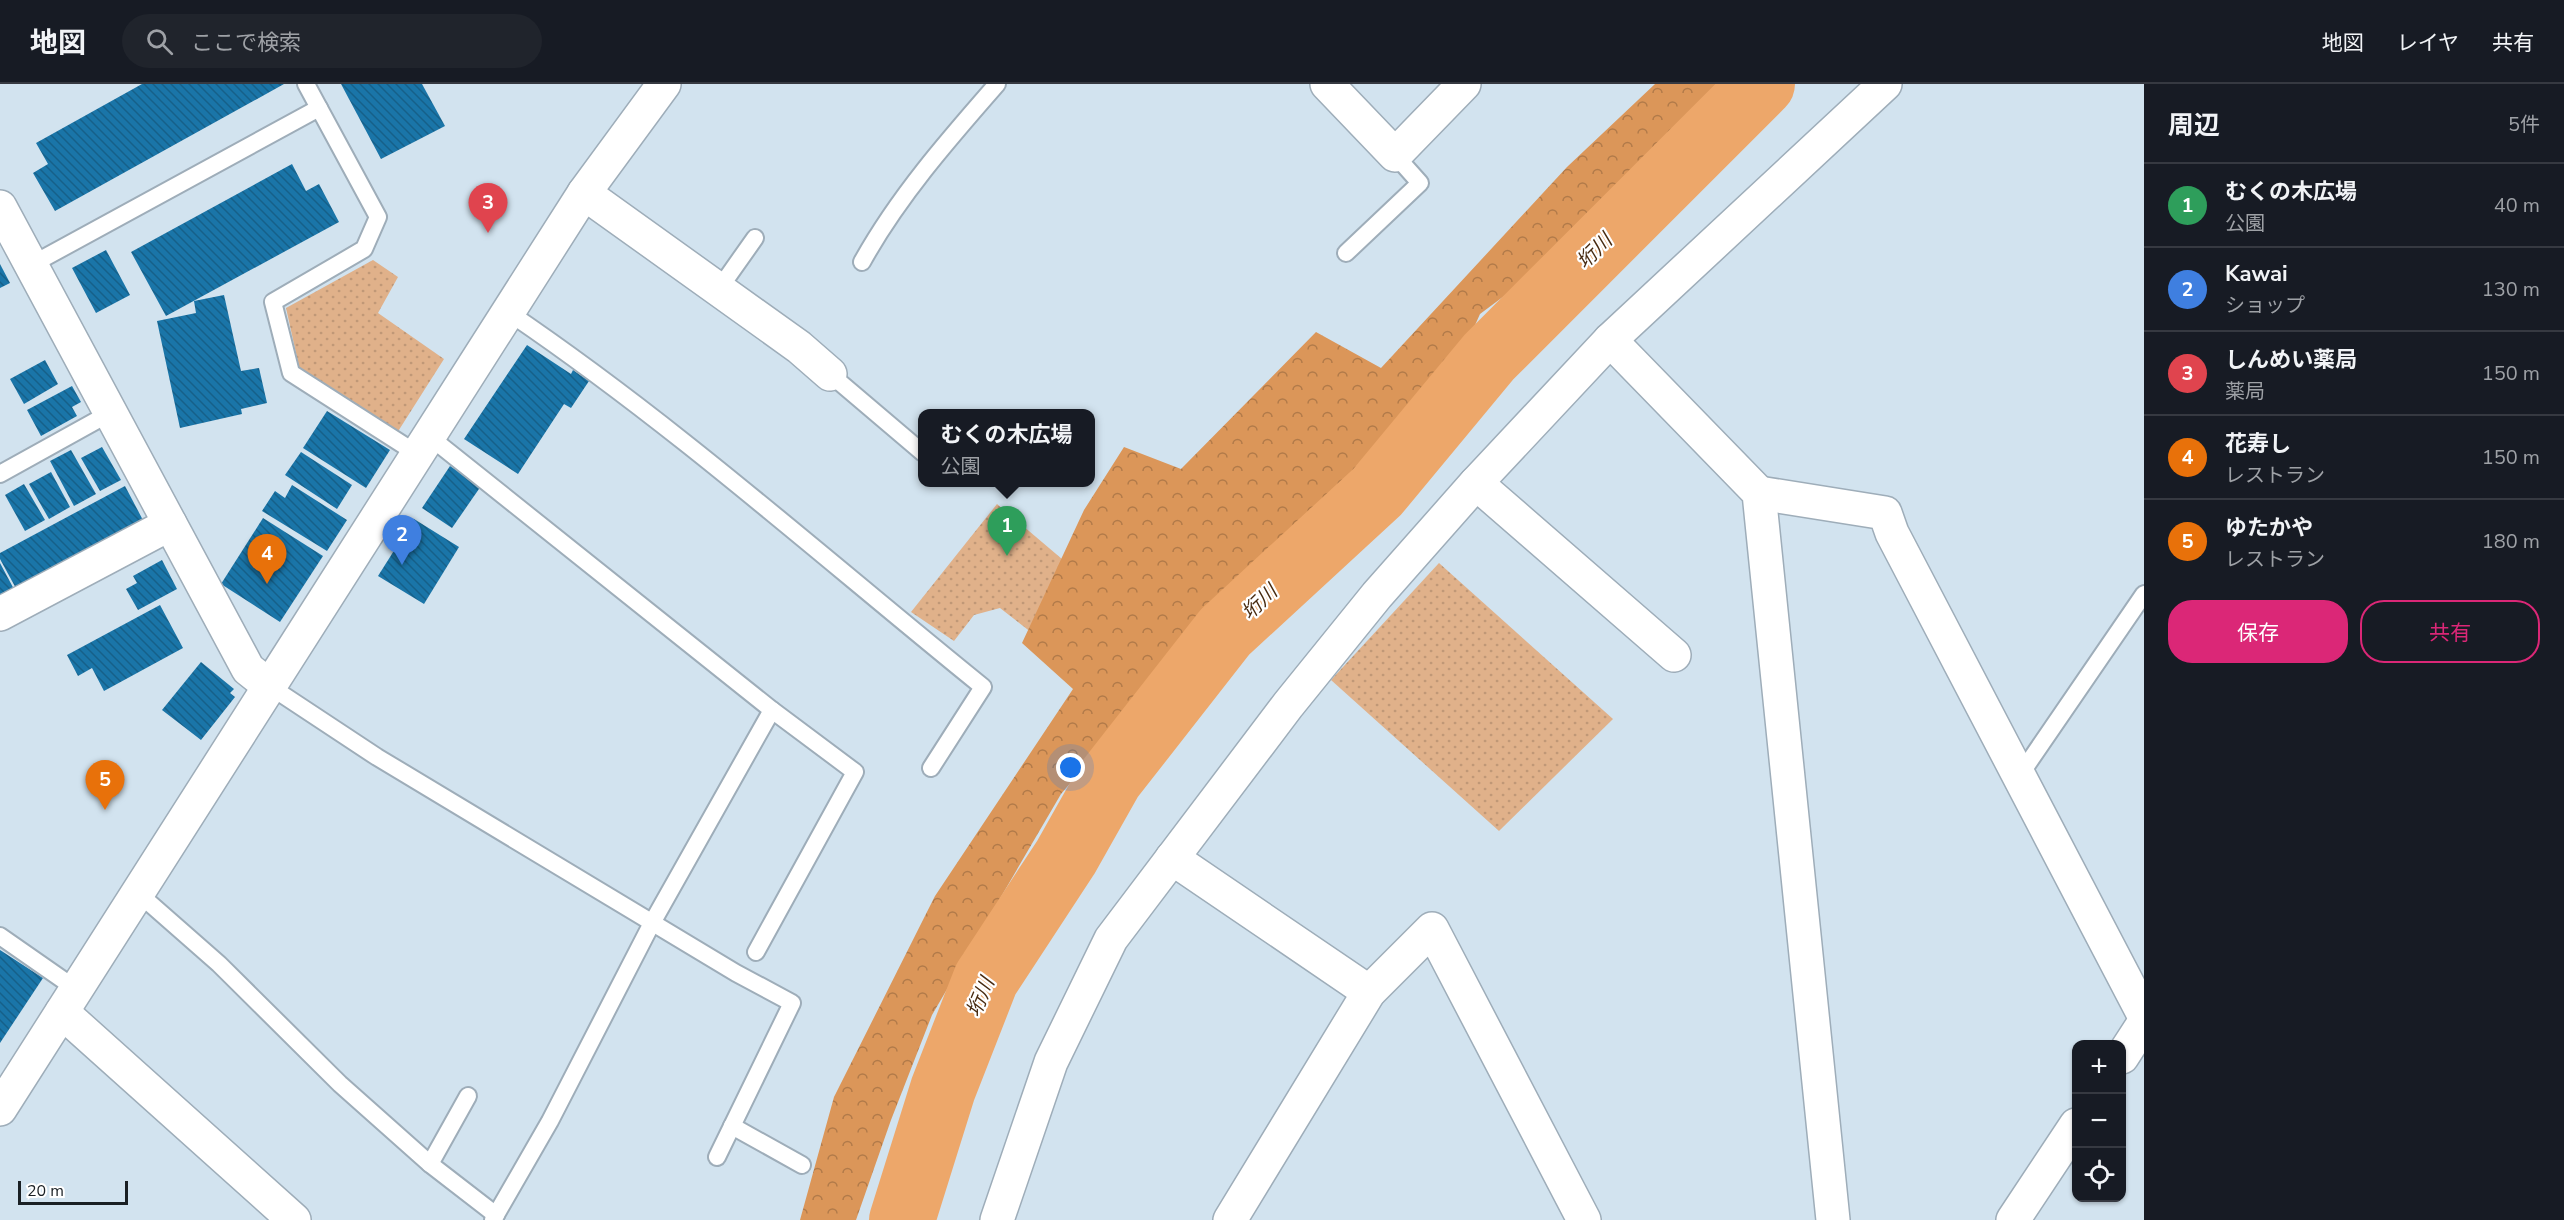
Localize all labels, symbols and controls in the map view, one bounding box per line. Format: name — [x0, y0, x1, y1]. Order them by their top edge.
search box — [122, 14, 542, 68]
text: 地図 — [30, 24, 86, 62]
icon: search — [143, 25, 176, 58]
text: ここで検索 — [191, 28, 301, 58]
text: 地図 — [2322, 29, 2364, 57]
text: レイヤ — [2397, 29, 2459, 57]
text: 共有 — [2492, 29, 2534, 57]
text: 周辺 — [2168, 108, 2220, 143]
text: 5件 — [2508, 111, 2540, 138]
text: むくの木広場 — [2225, 177, 2357, 207]
pin: 3 — [468, 184, 508, 233]
text: 1 — [2182, 192, 2194, 219]
text: 40 m — [2494, 192, 2540, 219]
text: 公園 — [2225, 210, 2265, 237]
water label: 垳川 — [1571, 226, 1619, 275]
text: Kawai — [2225, 259, 2288, 289]
text: 2 — [2182, 276, 2194, 303]
text: 130 m — [2482, 276, 2540, 303]
text: ショップ — [2225, 292, 2305, 319]
text: しんめい薬局 — [2225, 345, 2357, 375]
text: 3 — [2182, 360, 2194, 387]
text: 150 m — [2482, 360, 2540, 387]
text: 薬局 — [2225, 378, 2265, 405]
popup — [918, 409, 1095, 487]
text: むくの木広場 — [940, 420, 1073, 450]
text: 花寿し — [2225, 429, 2291, 459]
text: 4 — [2182, 444, 2194, 471]
text: 150 m — [2482, 444, 2540, 471]
text: 公園 — [940, 453, 980, 480]
text: レストラン — [2225, 462, 2325, 489]
pin: 1 — [988, 506, 1026, 556]
text: ゆたかや — [2225, 513, 2313, 543]
pin: 2 — [382, 516, 422, 565]
text: 5 — [2182, 528, 2194, 555]
text: 180 m — [2482, 528, 2540, 555]
pin: 4 — [248, 534, 286, 584]
text: レストラン — [2225, 546, 2325, 573]
water label: 垳川 — [1236, 577, 1285, 626]
button: 保存 — [2168, 600, 2348, 663]
button: 共有 — [2360, 600, 2540, 663]
your location — [1056, 753, 1085, 782]
pin: 5 — [86, 760, 124, 810]
water label: 垳川 — [960, 972, 1001, 1021]
map controls — [2072, 1040, 2126, 1202]
button: + — [2072, 1040, 2126, 1094]
button: − — [2072, 1094, 2126, 1148]
button: locate — [2072, 1148, 2126, 1202]
scale bar — [18, 1178, 128, 1206]
text: 20 m — [27, 1180, 64, 1202]

